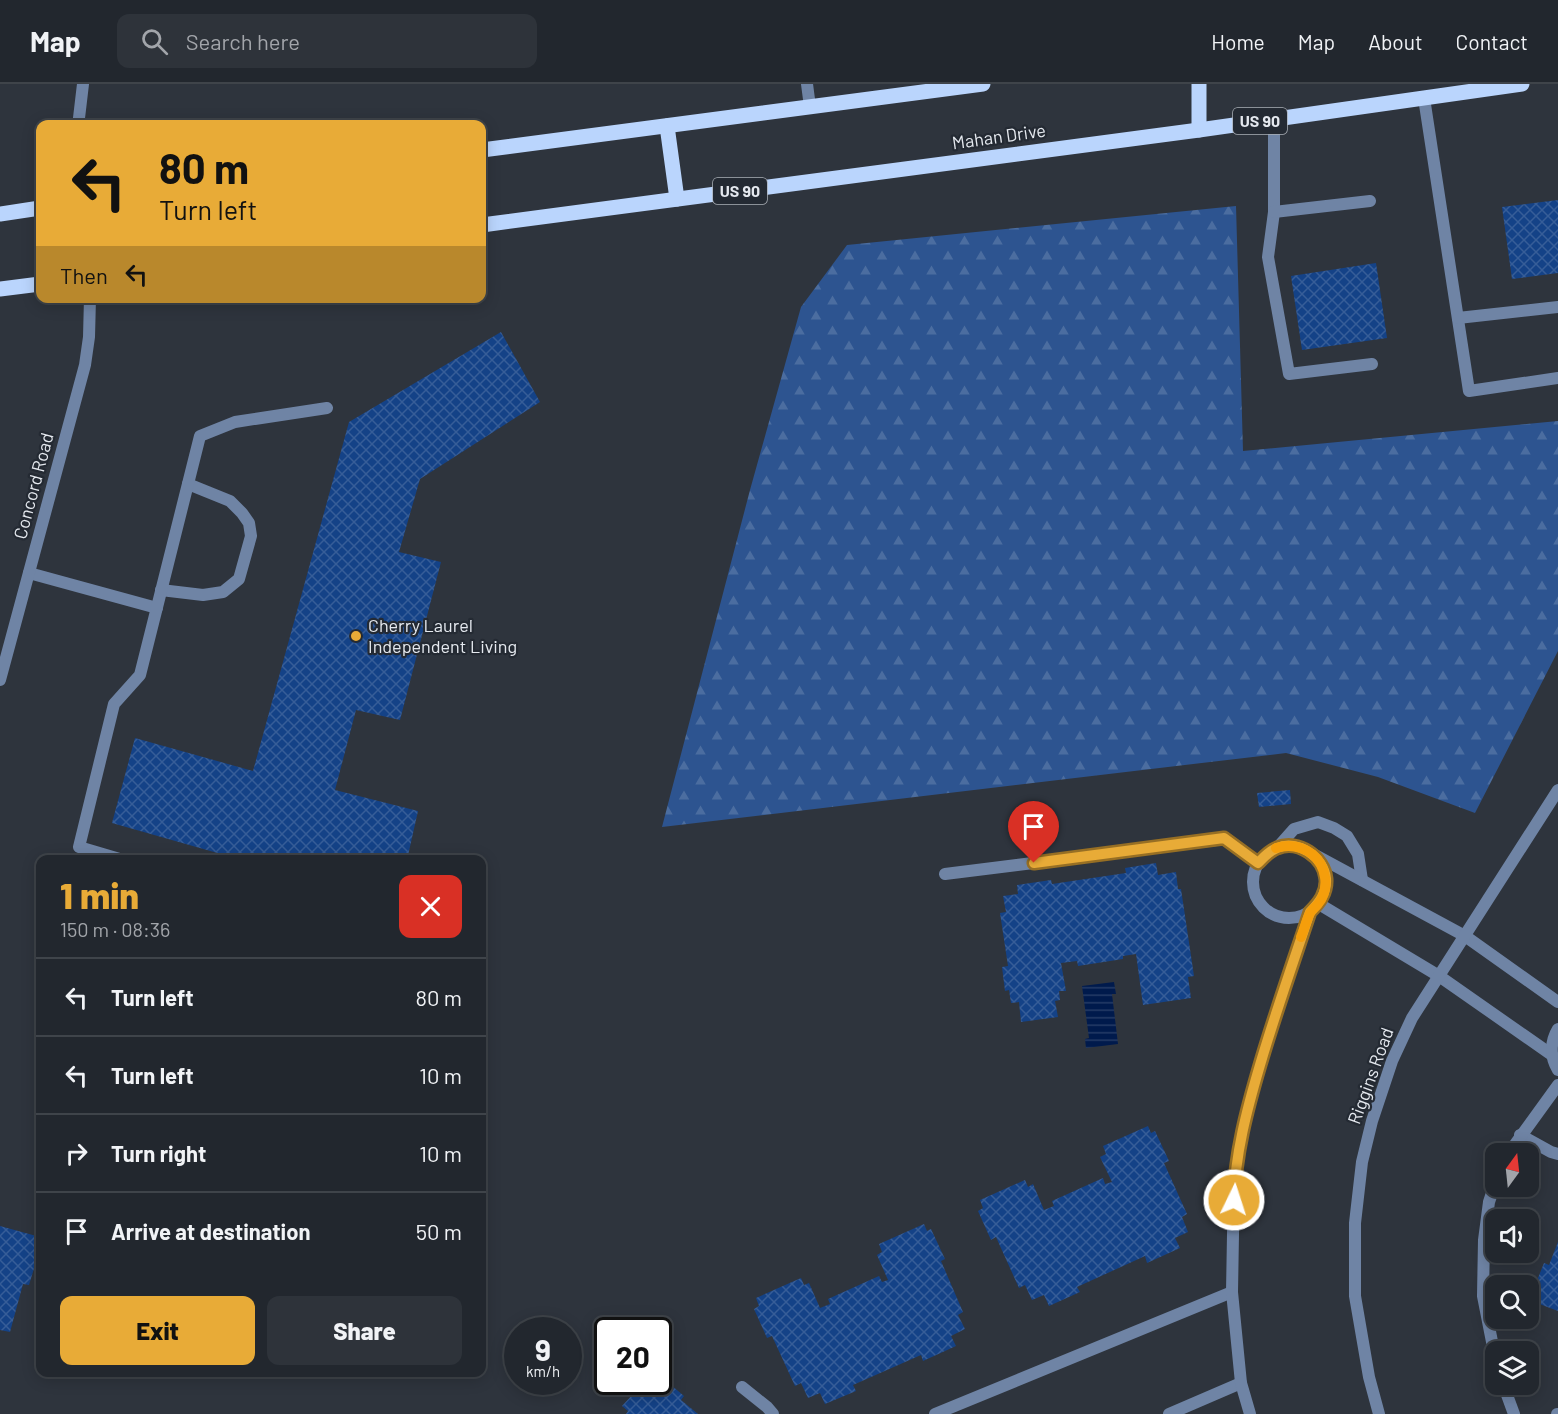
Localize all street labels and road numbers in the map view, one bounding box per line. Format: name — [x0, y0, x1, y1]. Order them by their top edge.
road number: US 90 — [1233, 108, 1287, 134]
street label: Mahan Drive — [951, 119, 1047, 153]
road number: US 90 — [713, 178, 767, 204]
street label: Concord Road — [8, 430, 58, 541]
street label: Riggins Road — [1342, 1024, 1398, 1127]

